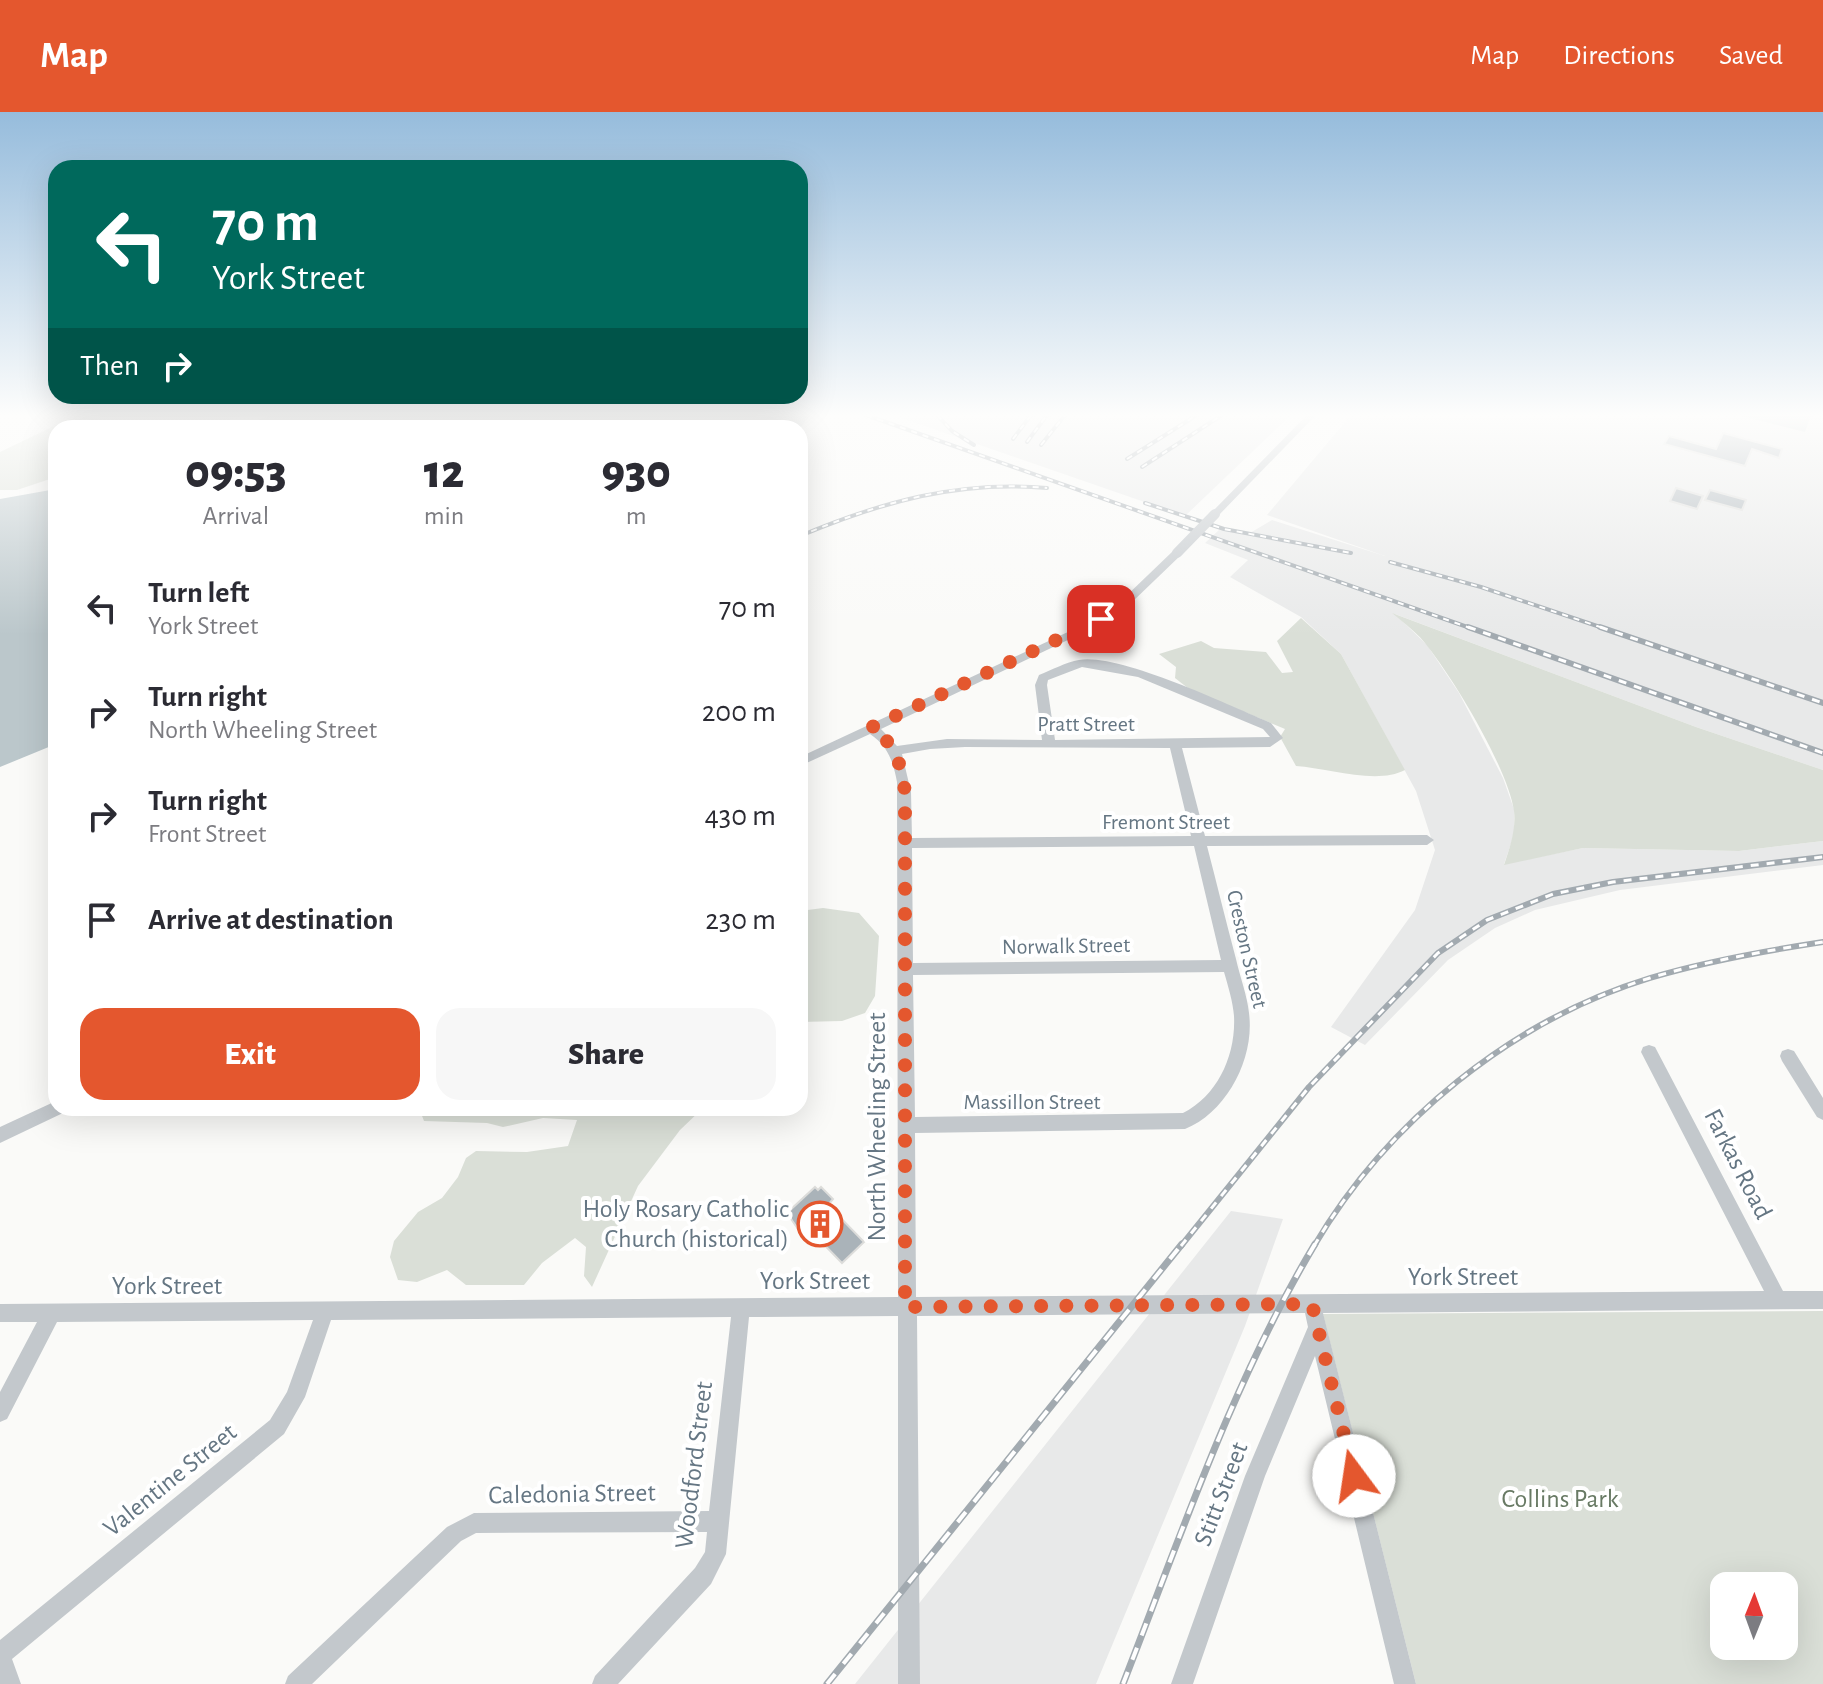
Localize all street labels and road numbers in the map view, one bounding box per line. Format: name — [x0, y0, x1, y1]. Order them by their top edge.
street label: Pratt Street — [1037, 713, 1135, 735]
street label: Fremont Street — [1102, 811, 1230, 833]
street label: Creston Street — [1223, 888, 1271, 1010]
street label: Norwalk Street — [1002, 934, 1130, 958]
street label: North Wheeling Street — [864, 1013, 890, 1241]
street label: Massillon Street — [963, 1091, 1101, 1113]
street label: Farkas Road — [1699, 1105, 1777, 1223]
street label: York Street — [1408, 1264, 1518, 1290]
street label: York Street — [760, 1268, 870, 1294]
street label: York Street — [112, 1273, 222, 1299]
street label: Woodford Street — [671, 1380, 717, 1550]
street label: Valentine Street — [99, 1419, 241, 1541]
street label: Stitt Street — [1189, 1438, 1253, 1550]
street label: Caledonia Street — [488, 1480, 656, 1508]

